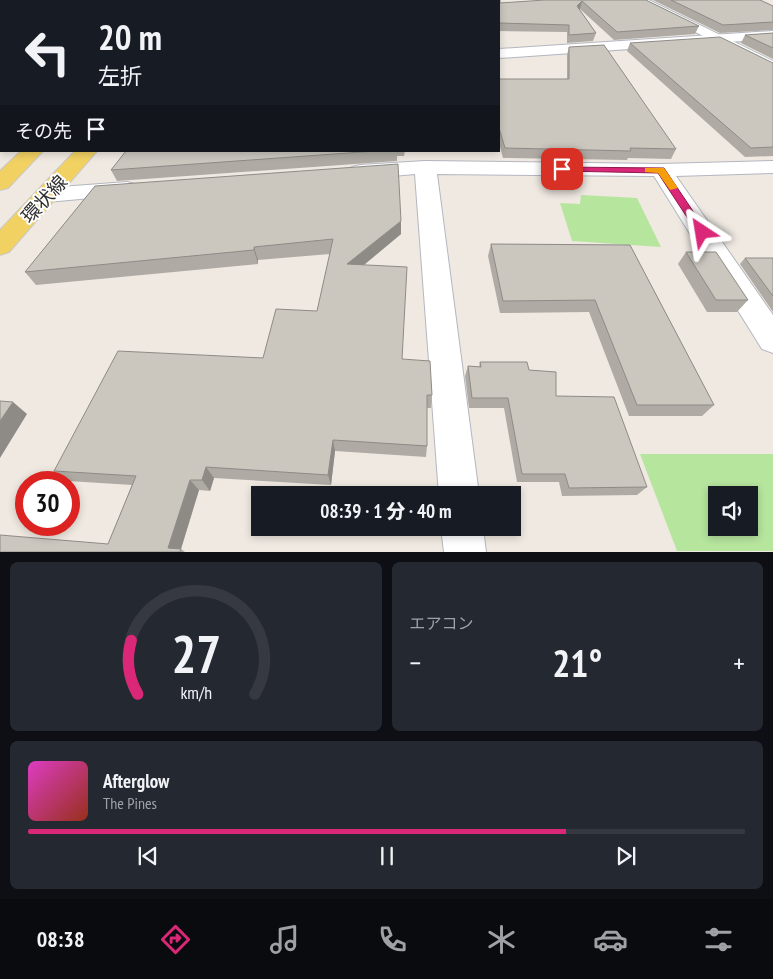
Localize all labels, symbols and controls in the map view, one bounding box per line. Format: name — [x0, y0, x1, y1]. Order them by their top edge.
text: 20 m — [98, 14, 162, 60]
icon: left — [15, 20, 80, 85]
text: 左折 — [98, 62, 142, 90]
icon: arrive — [82, 115, 110, 143]
text: その先 — [15, 119, 72, 143]
pin — [541, 148, 583, 190]
icon: arrive — [548, 155, 576, 183]
street label: 環状線 — [16, 170, 72, 228]
position arrow — [675, 205, 727, 257]
speed limit sign: 30 — [15, 471, 80, 536]
map controls — [708, 486, 758, 536]
button: sound — [708, 486, 758, 536]
text: 08:39 · 1 分 · 40 m — [320, 499, 452, 523]
text: エアコン — [410, 613, 474, 633]
text: 27 — [171, 620, 221, 687]
text: 21° — [552, 638, 602, 687]
text: − — [410, 644, 421, 681]
text: + — [733, 644, 745, 681]
text: km/h — [180, 681, 212, 704]
text: Afterglow — [103, 769, 169, 793]
text: The Pines — [103, 793, 157, 813]
icon: previous — [134, 842, 162, 870]
icon: pause — [373, 842, 401, 870]
icon: next — [612, 842, 640, 870]
icon: directions — [158, 922, 193, 957]
icon: music — [267, 922, 302, 957]
icon: phone — [375, 922, 410, 957]
icon: climate — [484, 922, 519, 957]
icon: car — [593, 922, 628, 957]
icon: filters — [701, 922, 736, 957]
text: 08:38 — [37, 925, 84, 953]

